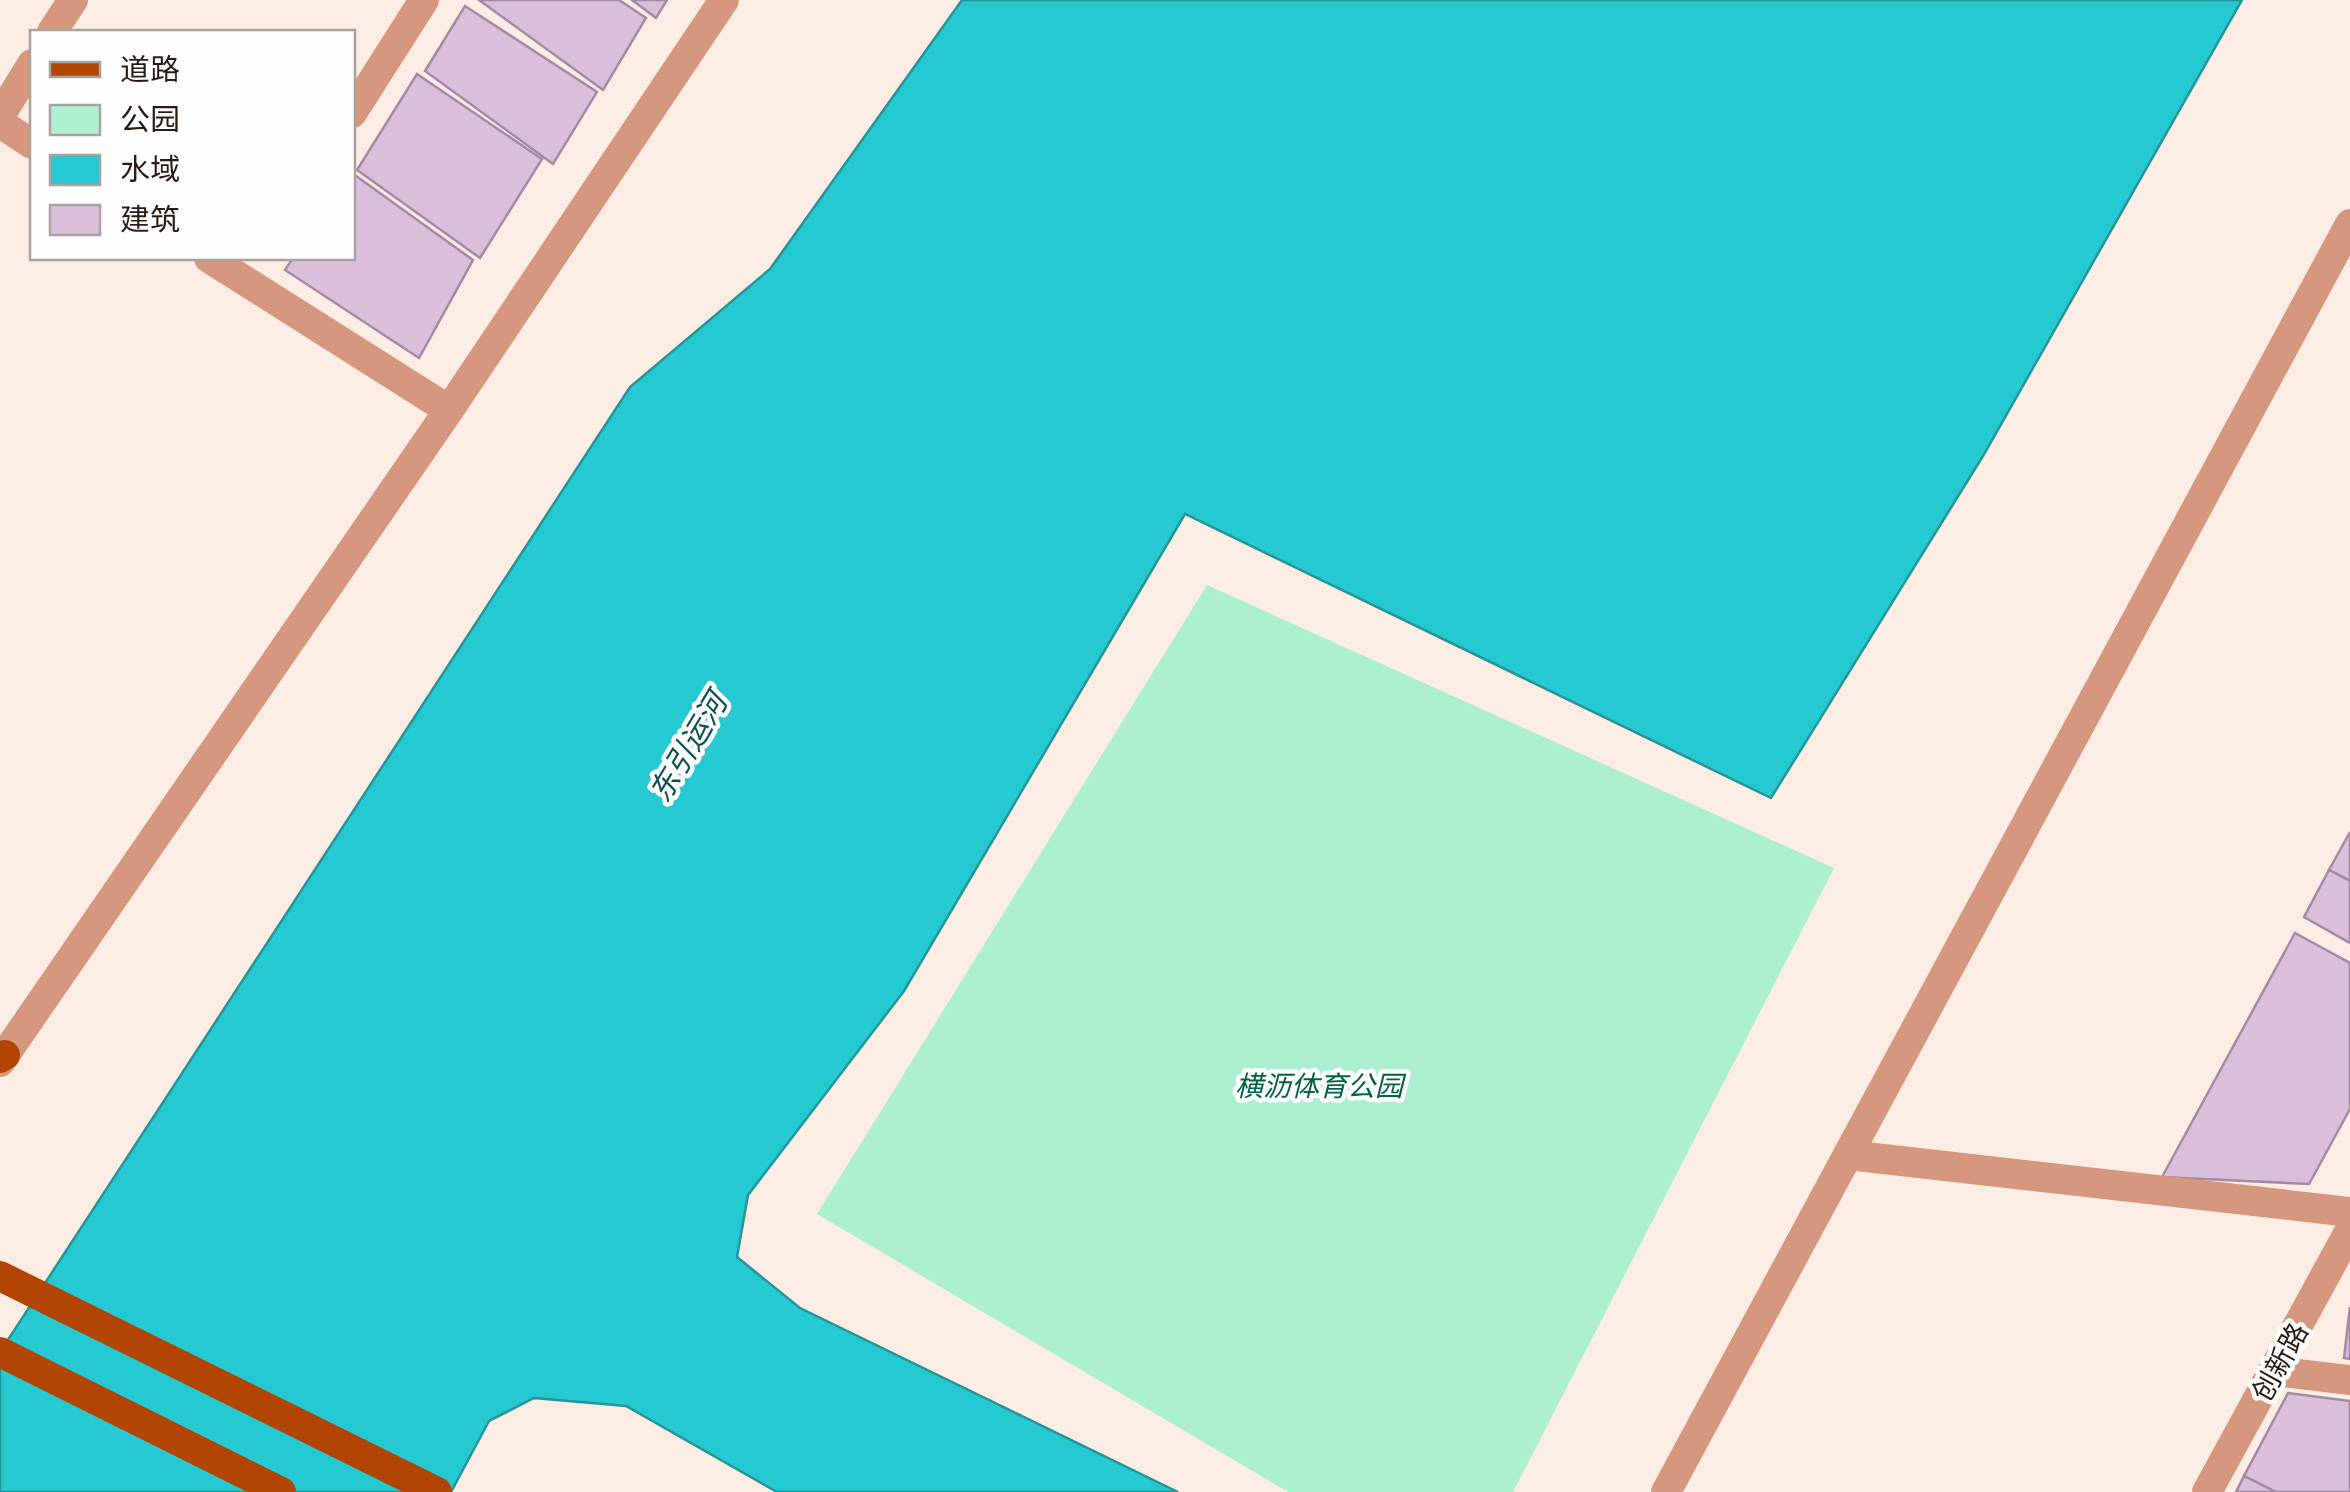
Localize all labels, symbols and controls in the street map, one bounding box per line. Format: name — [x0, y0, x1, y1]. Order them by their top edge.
legend — [30, 30, 355, 260]
text: 道路 — [120, 45, 180, 89]
text: 公园 — [120, 95, 180, 139]
text: 水域 — [120, 145, 180, 189]
text: 建筑 — [120, 195, 180, 239]
water label: 东引运河 — [636, 679, 738, 809]
park label: 横沥体育公园 — [1235, 1063, 1407, 1105]
street label: 创新路 — [2239, 1314, 2317, 1408]

